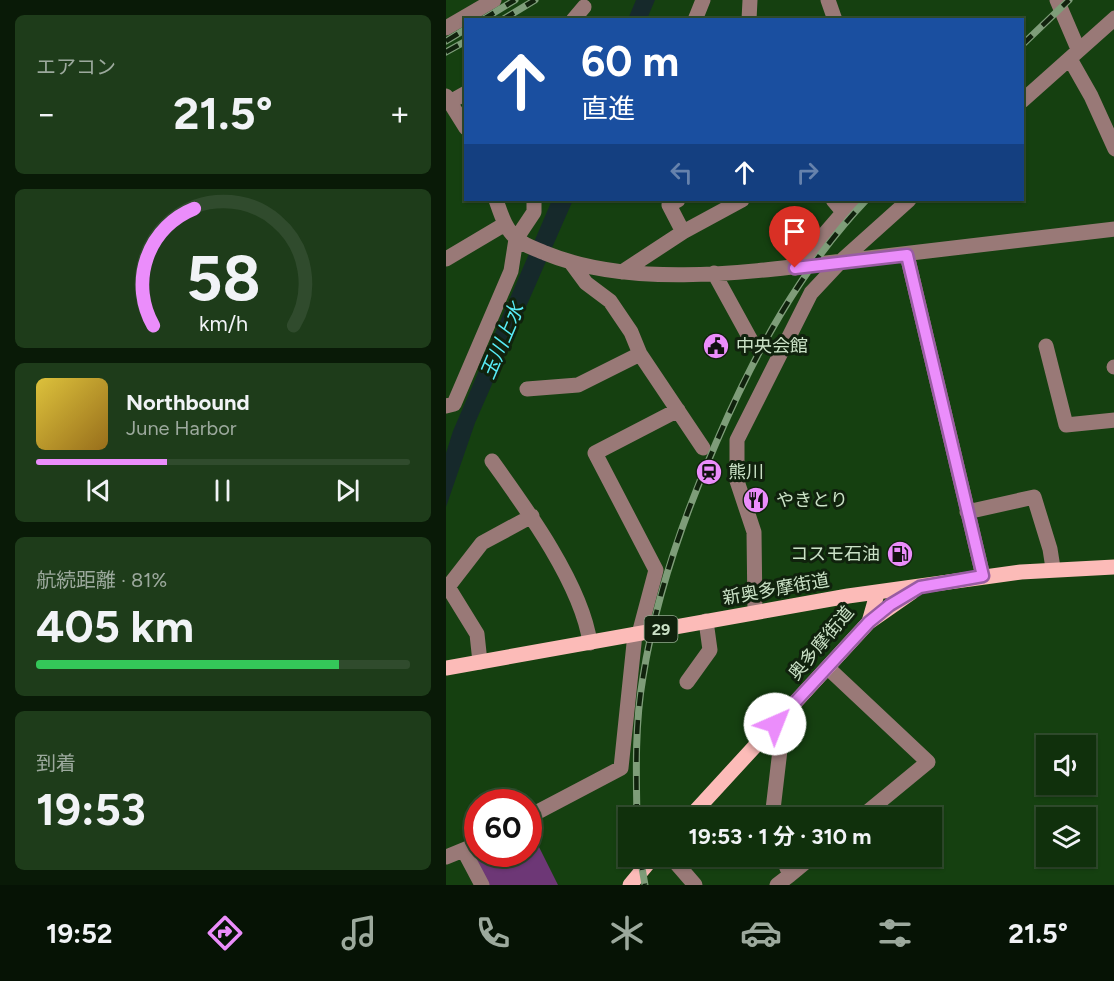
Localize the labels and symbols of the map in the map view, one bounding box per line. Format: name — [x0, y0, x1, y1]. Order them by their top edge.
pin — [769, 206, 820, 268]
water label: 玉川上水 — [475, 298, 529, 383]
public building icon: 中央会館 — [701, 331, 731, 361]
place label: 中央会館 — [736, 335, 808, 357]
station icon: 熊川 — [694, 457, 724, 487]
place label: 熊川 — [728, 461, 764, 483]
restaurant icon: やきとり — [741, 485, 771, 515]
place label: やきとり — [776, 489, 848, 511]
fuel station icon: コスモ石油 — [885, 539, 915, 569]
place label: コスモ石油 — [790, 543, 880, 565]
street label: 新奥多摩街道 — [721, 569, 831, 609]
street label: 奥多摩街道 — [784, 601, 858, 685]
road number: 29 — [644, 616, 678, 642]
position arrow — [743, 692, 807, 756]
speed limit sign: 60 — [464, 789, 542, 867]

